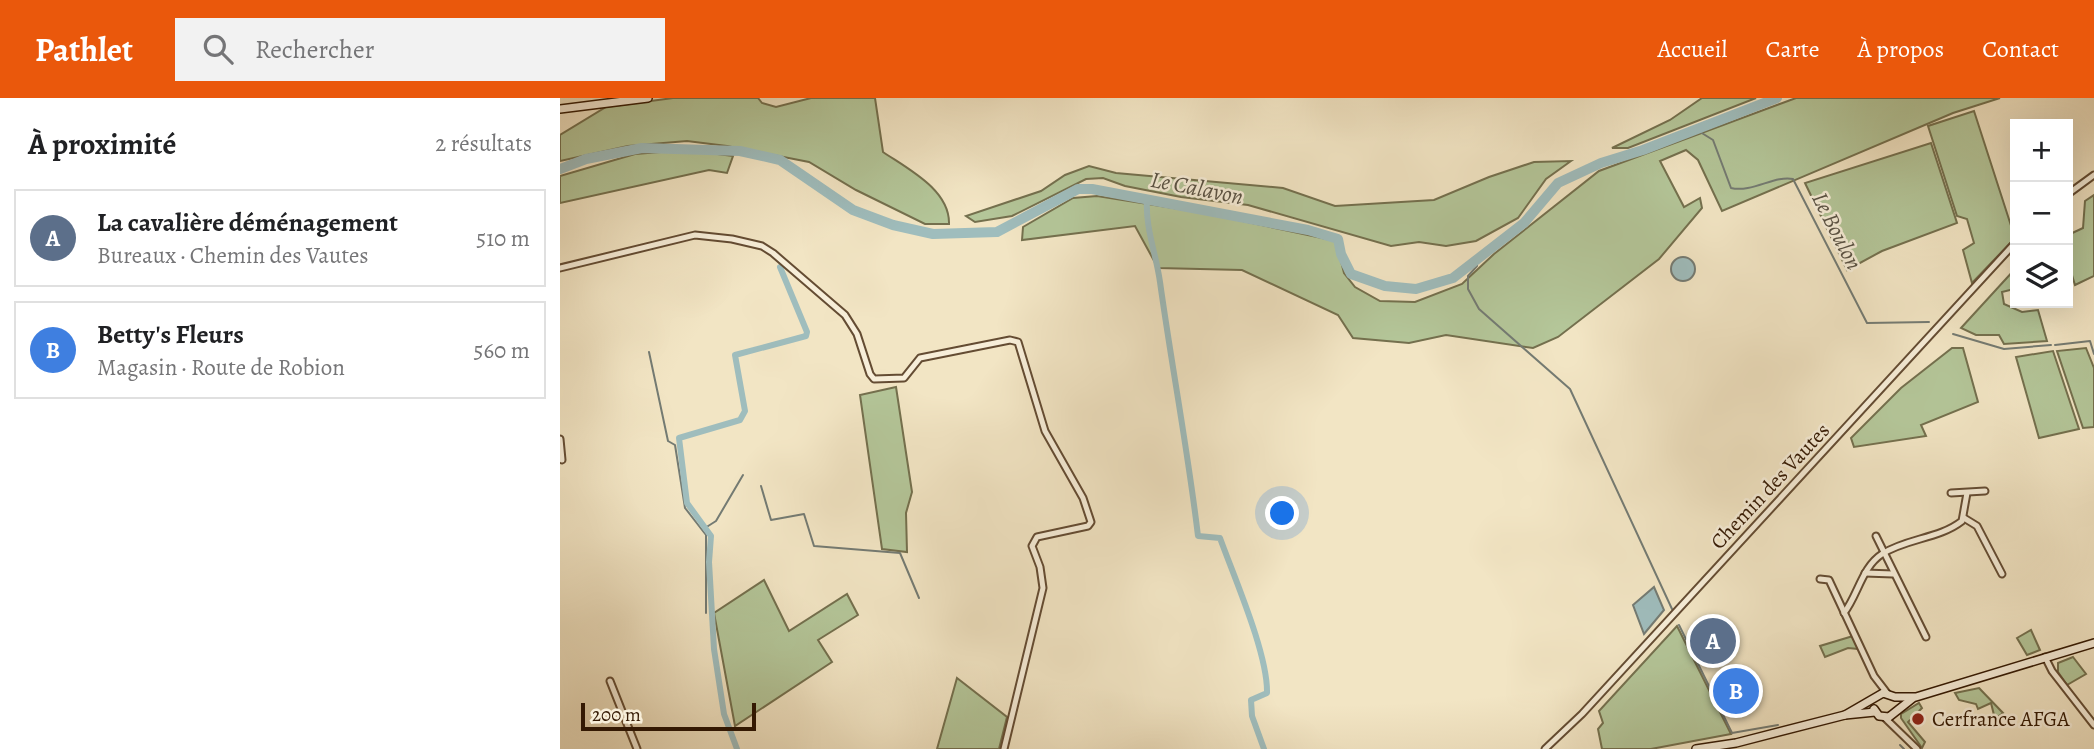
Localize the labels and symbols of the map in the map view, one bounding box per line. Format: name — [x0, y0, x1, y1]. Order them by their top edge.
water label: Le Calavon — [1148, 164, 1246, 212]
water label: Le Boulon — [1804, 187, 1870, 275]
street label: Chemin des Vautes — [1704, 417, 1836, 555]
your location — [1265, 496, 1299, 530]
pin: A — [1690, 615, 1736, 667]
pin: B — [1713, 665, 1759, 717]
scale bar — [581, 700, 756, 732]
place label: Cerfrance AFGA — [1932, 705, 2070, 733]
marker: Cerfrance AFGA — [1910, 711, 1926, 727]

